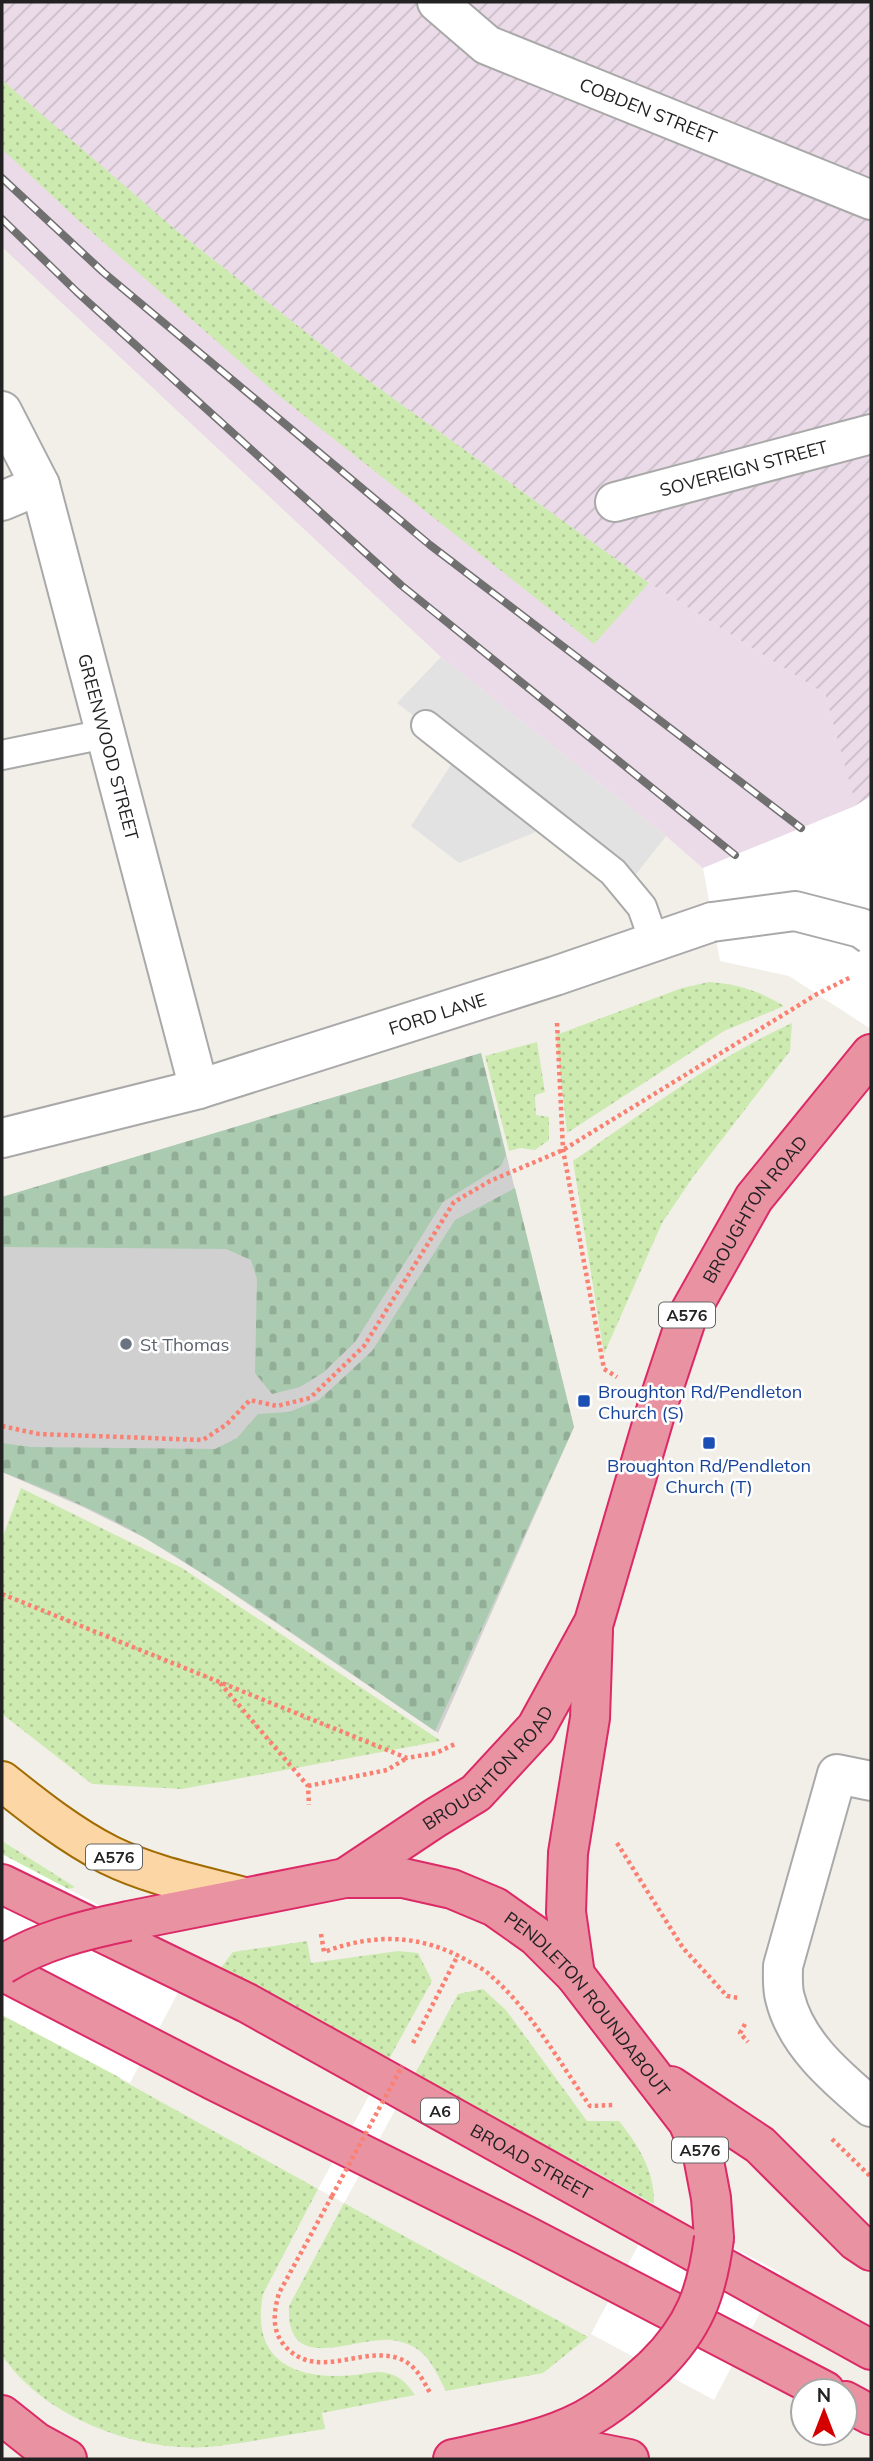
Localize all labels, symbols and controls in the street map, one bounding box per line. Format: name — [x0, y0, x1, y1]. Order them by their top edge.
street label: COBDEN STREET — [576, 72, 721, 148]
street label: SOVEREIGN STREET — [657, 434, 830, 501]
street label: GREENWOOD STREET — [73, 651, 145, 843]
street label: FORD LANE — [386, 987, 489, 1040]
street label: BROUGHTON ROAD — [697, 1130, 812, 1287]
road number: A576 — [659, 1302, 715, 1328]
place label: St Thomas — [140, 1333, 229, 1356]
marker: St Thomas — [118, 1336, 134, 1352]
place label: Broughton Rd/Pendleton Church (S) — [598, 1380, 802, 1424]
marker: Broughton Rd/Pendleton Church (S) — [576, 1393, 592, 1409]
marker: Broughton Rd/Pendleton Church (T) — [701, 1435, 717, 1451]
place label: Broughton Rd/Pendleton Church (T) — [607, 1454, 811, 1498]
street label: BROUGHTON ROAD — [418, 1701, 558, 1835]
road number: A576 — [86, 1844, 142, 1870]
street label: PENDLETON ROUNDABOUT — [500, 1906, 676, 2101]
road number: A6 — [421, 2098, 459, 2124]
street label: BROAD STREET — [467, 2118, 597, 2204]
road number: A576 — [672, 2138, 728, 2162]
north arrow — [789, 2377, 859, 2447]
text: N — [817, 2383, 831, 2407]

